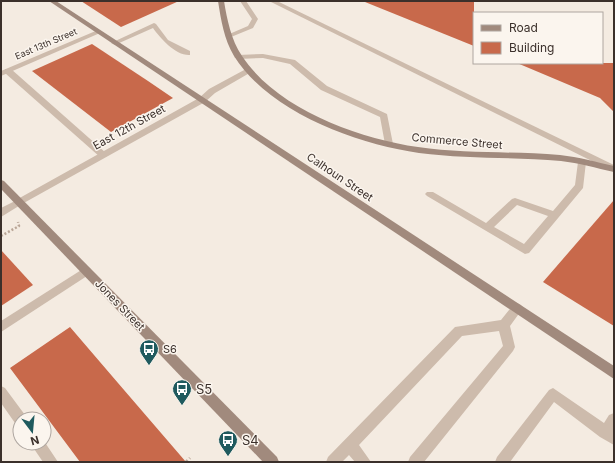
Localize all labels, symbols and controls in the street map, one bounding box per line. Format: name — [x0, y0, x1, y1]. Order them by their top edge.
legend — [473, 12, 603, 64]
text: Road — [509, 20, 538, 35]
street label: East 13th Street — [13, 26, 78, 62]
text: Building — [509, 40, 554, 55]
street label: East 12th Street — [90, 101, 168, 153]
street label: Commerce Street — [411, 130, 503, 152]
street label: Calhoun Street — [304, 150, 376, 205]
street label: Jones Street — [92, 276, 148, 334]
bus stop icon: S6 — [138, 338, 160, 366]
place label: S6 — [163, 342, 177, 356]
bus stop icon: S5 — [171, 378, 193, 406]
place label: S5 — [196, 381, 212, 397]
north arrow — [12, 411, 52, 451]
bus stop icon: S4 — [217, 429, 239, 457]
place label: S4 — [242, 432, 259, 448]
text: N — [29, 433, 41, 448]

